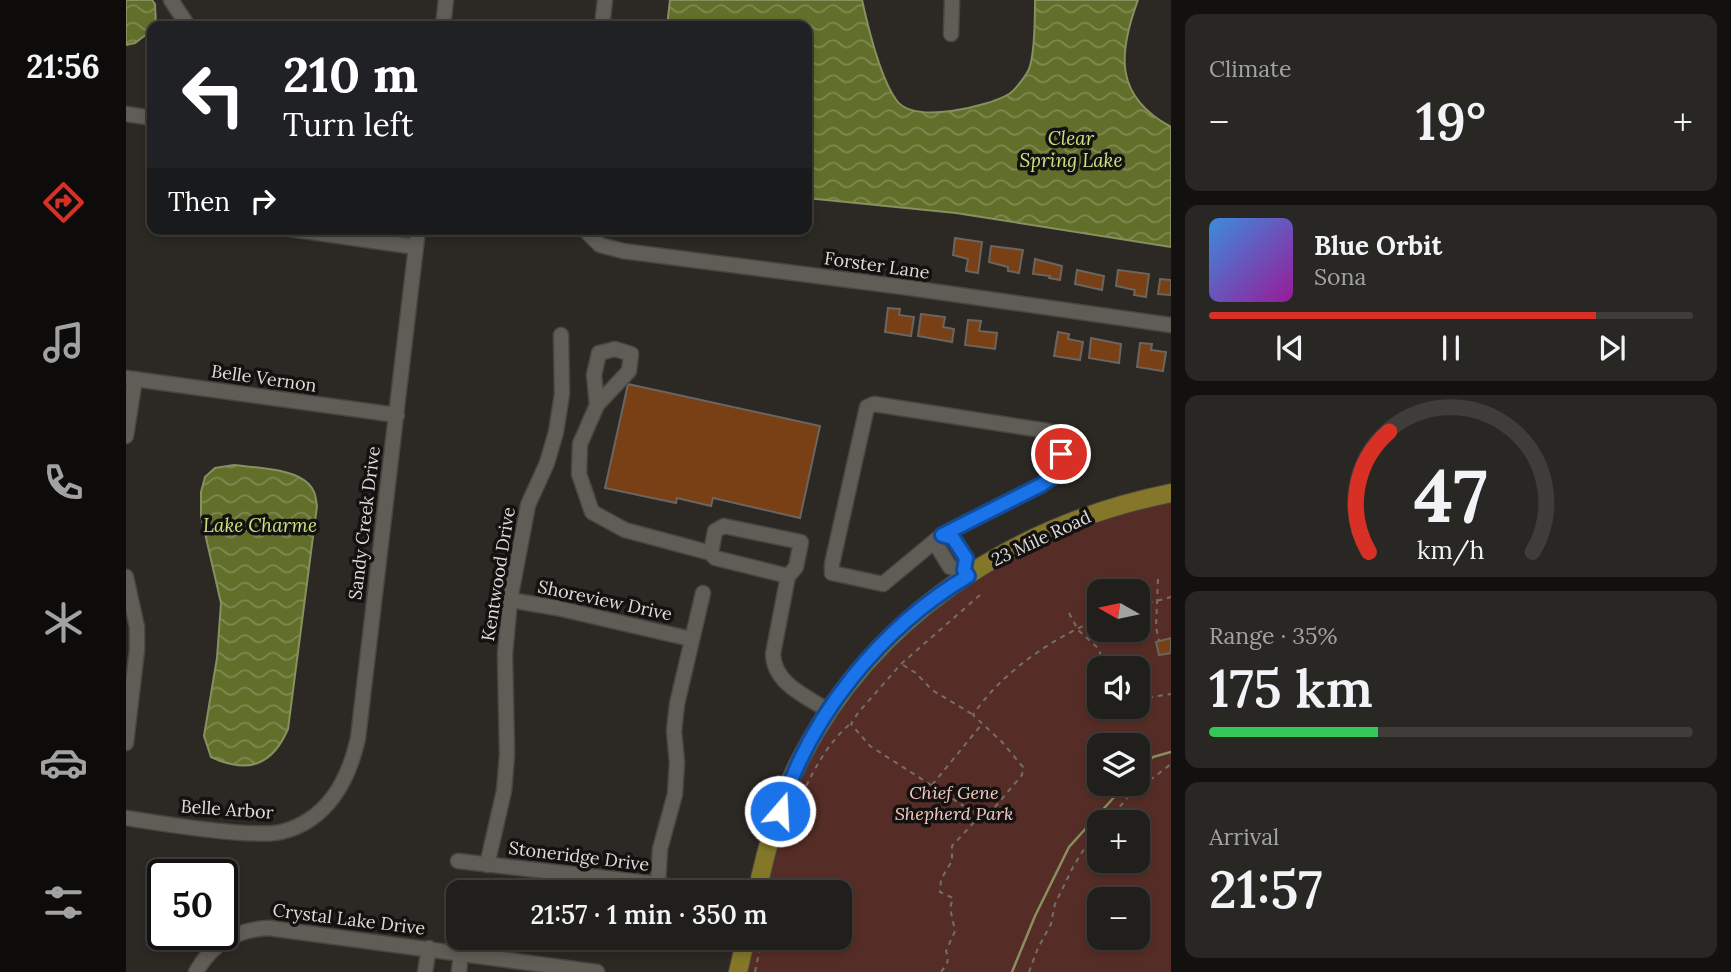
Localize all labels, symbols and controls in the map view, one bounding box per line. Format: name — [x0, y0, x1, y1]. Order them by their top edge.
text: 210 m — [283, 43, 418, 105]
text: 21:56 — [26, 46, 100, 87]
icon: left — [168, 49, 259, 140]
text: Climate — [1209, 54, 1291, 83]
text: 19° — [1416, 88, 1486, 154]
text: − — [1209, 98, 1229, 146]
text: + — [1673, 98, 1693, 146]
text: Turn left — [283, 104, 413, 145]
water label: Clear Spring Lake — [1020, 126, 1122, 172]
icon: directions — [39, 178, 88, 227]
icon: right — [244, 182, 282, 220]
text: Then — [168, 185, 230, 218]
text: Blue Orbit — [1314, 229, 1442, 262]
street label: Forster Lane — [823, 246, 931, 284]
text: Sona — [1314, 262, 1366, 291]
icon: music — [39, 318, 88, 367]
icon: previous — [1271, 329, 1309, 367]
icon: pause — [1432, 329, 1470, 367]
icon: next — [1593, 329, 1631, 367]
street label: Belle Vernon — [210, 359, 318, 397]
pin — [1031, 424, 1091, 484]
icon: arrive — [1042, 435, 1080, 473]
street label: Sandy Creek Drive — [343, 445, 385, 601]
text: 47 — [1414, 449, 1488, 542]
icon: phone — [39, 458, 88, 507]
street label: Kentwood Drive — [476, 505, 520, 643]
street label: 23 Mile Road — [988, 505, 1095, 571]
water label: Lake Charme — [203, 513, 317, 537]
text: km/h — [1417, 534, 1485, 566]
street label: Shoreview Drive — [536, 575, 675, 626]
north arrow — [1087, 579, 1150, 642]
map controls — [1087, 579, 1150, 950]
icon: climate — [39, 598, 88, 647]
text: Range · 35% — [1209, 621, 1338, 650]
text: 175 km — [1209, 655, 1373, 721]
button: sound — [1087, 656, 1150, 719]
button: layers — [1087, 733, 1150, 796]
icon: car — [39, 738, 88, 787]
position arrow — [743, 774, 817, 848]
park label: Chief Gene Shepherd Park — [895, 781, 1013, 825]
street label: Belle Arbor — [180, 794, 274, 824]
button: + — [1087, 810, 1150, 873]
text: Arrival — [1209, 822, 1279, 851]
street label: Stoneridge Drive — [507, 836, 651, 876]
text: 21:57 — [1209, 856, 1323, 922]
speed limit sign: 50 — [147, 859, 238, 950]
icon: filters — [39, 878, 88, 927]
button: − — [1087, 887, 1150, 950]
street label: Crystal Lake Drive — [271, 898, 427, 940]
text: 21:57 · 1 min · 350 m — [530, 898, 768, 931]

